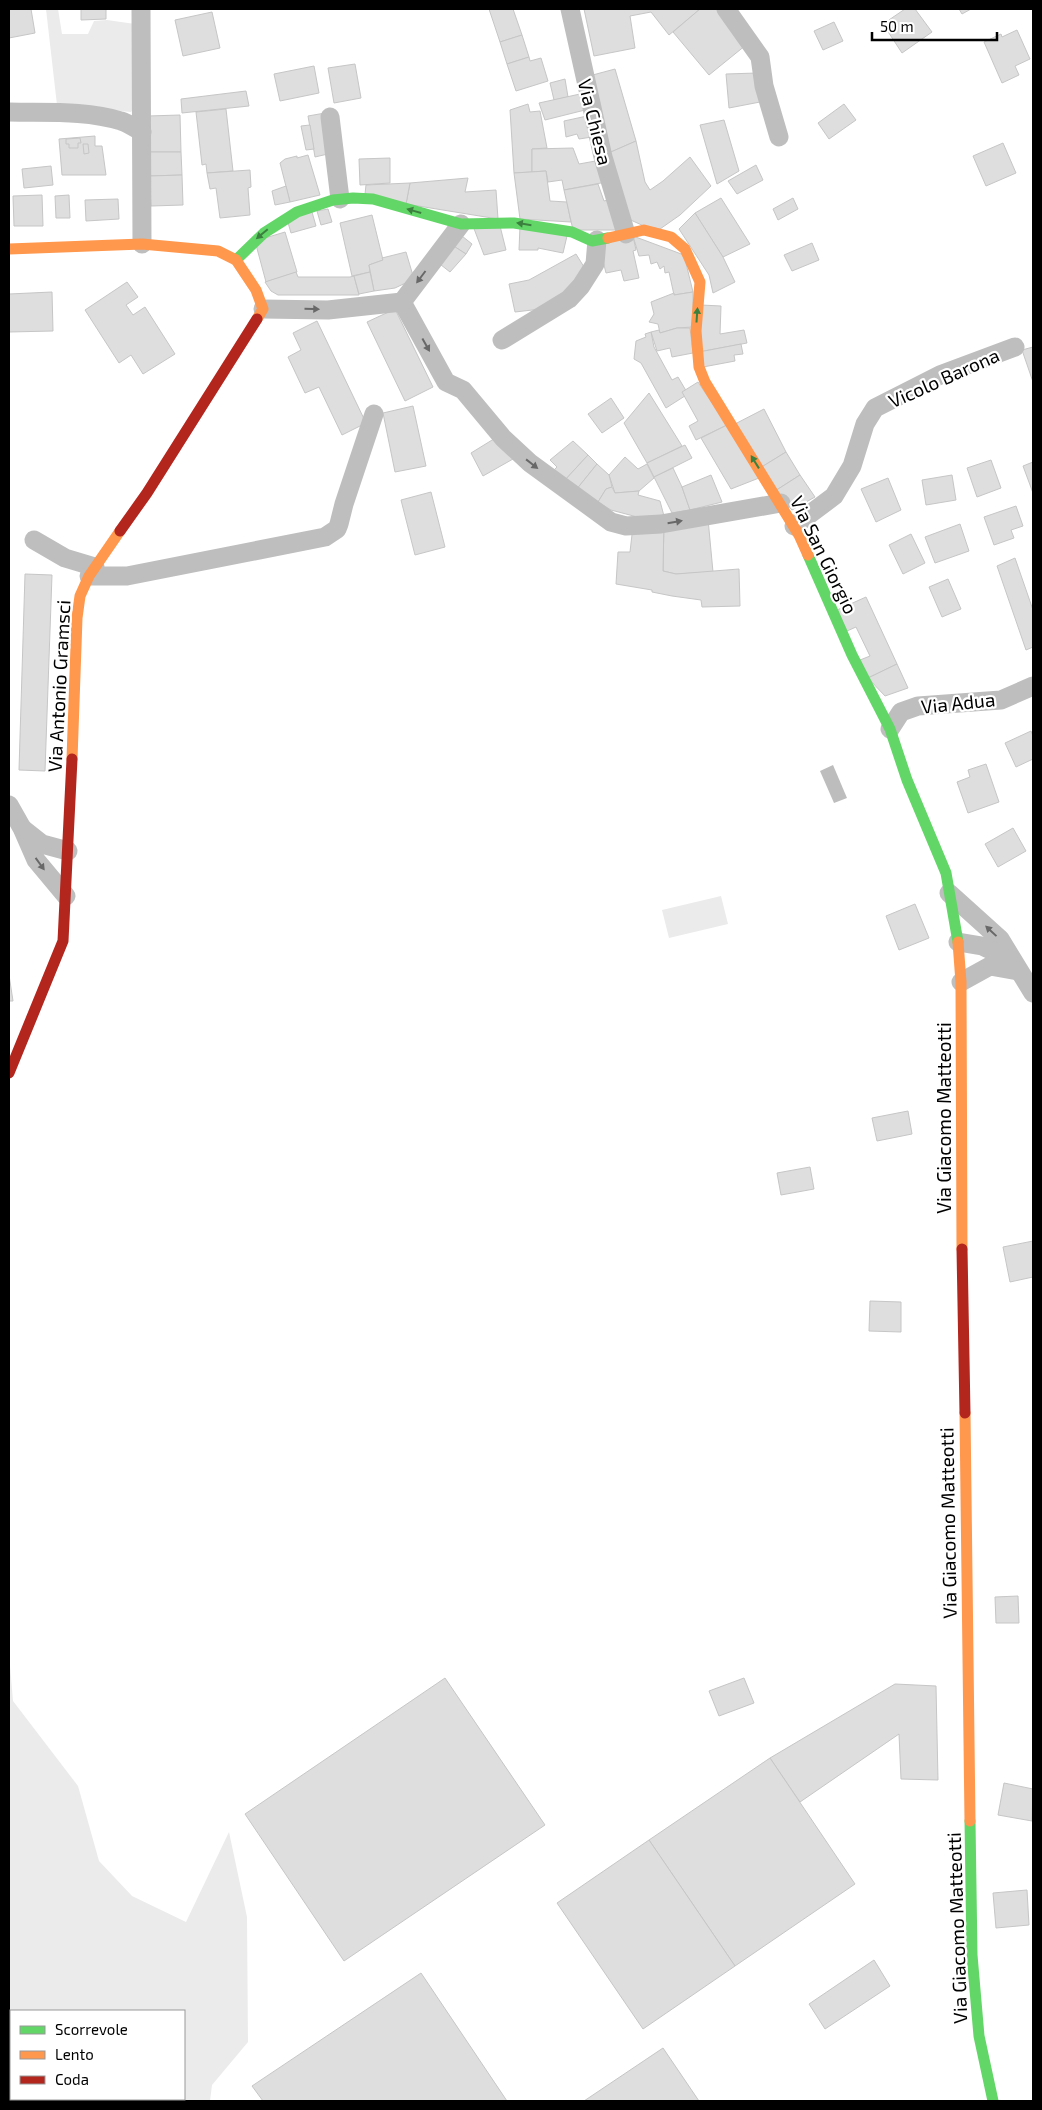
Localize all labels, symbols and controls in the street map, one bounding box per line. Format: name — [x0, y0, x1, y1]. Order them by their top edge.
scale bar — [872, 10, 997, 42]
text: 50 m — [880, 17, 914, 35]
street label: Via Chiesa — [574, 76, 617, 167]
one-way arrow — [406, 206, 421, 214]
one-way arrow — [516, 220, 532, 228]
one-way arrow — [256, 228, 268, 239]
one-way arrow — [416, 270, 426, 284]
one-way arrow — [304, 305, 320, 313]
one-way arrow — [694, 307, 702, 323]
one-way arrow — [422, 338, 430, 352]
street label: Vicolo Barona — [885, 343, 1003, 412]
one-way arrow — [750, 456, 759, 469]
one-way arrow — [526, 459, 539, 470]
street label: Via San Giorgio — [786, 492, 863, 618]
one-way arrow — [668, 517, 684, 525]
street label: Via Antonio Gramsci — [43, 599, 74, 773]
street label: Via Adua — [920, 687, 996, 718]
one-way arrow — [35, 857, 46, 870]
one-way arrow — [986, 925, 998, 937]
street label: Via Giacomo Matteotti — [932, 1022, 955, 1214]
street label: Via Giacomo Matteotti — [934, 1427, 961, 1619]
street label: Via Giacomo Matteotti — [942, 1832, 971, 2024]
legend — [10, 2010, 185, 2100]
text: Scorrevole — [55, 2020, 128, 2038]
text: Lento — [55, 2045, 94, 2063]
text: Coda — [55, 2070, 89, 2088]

